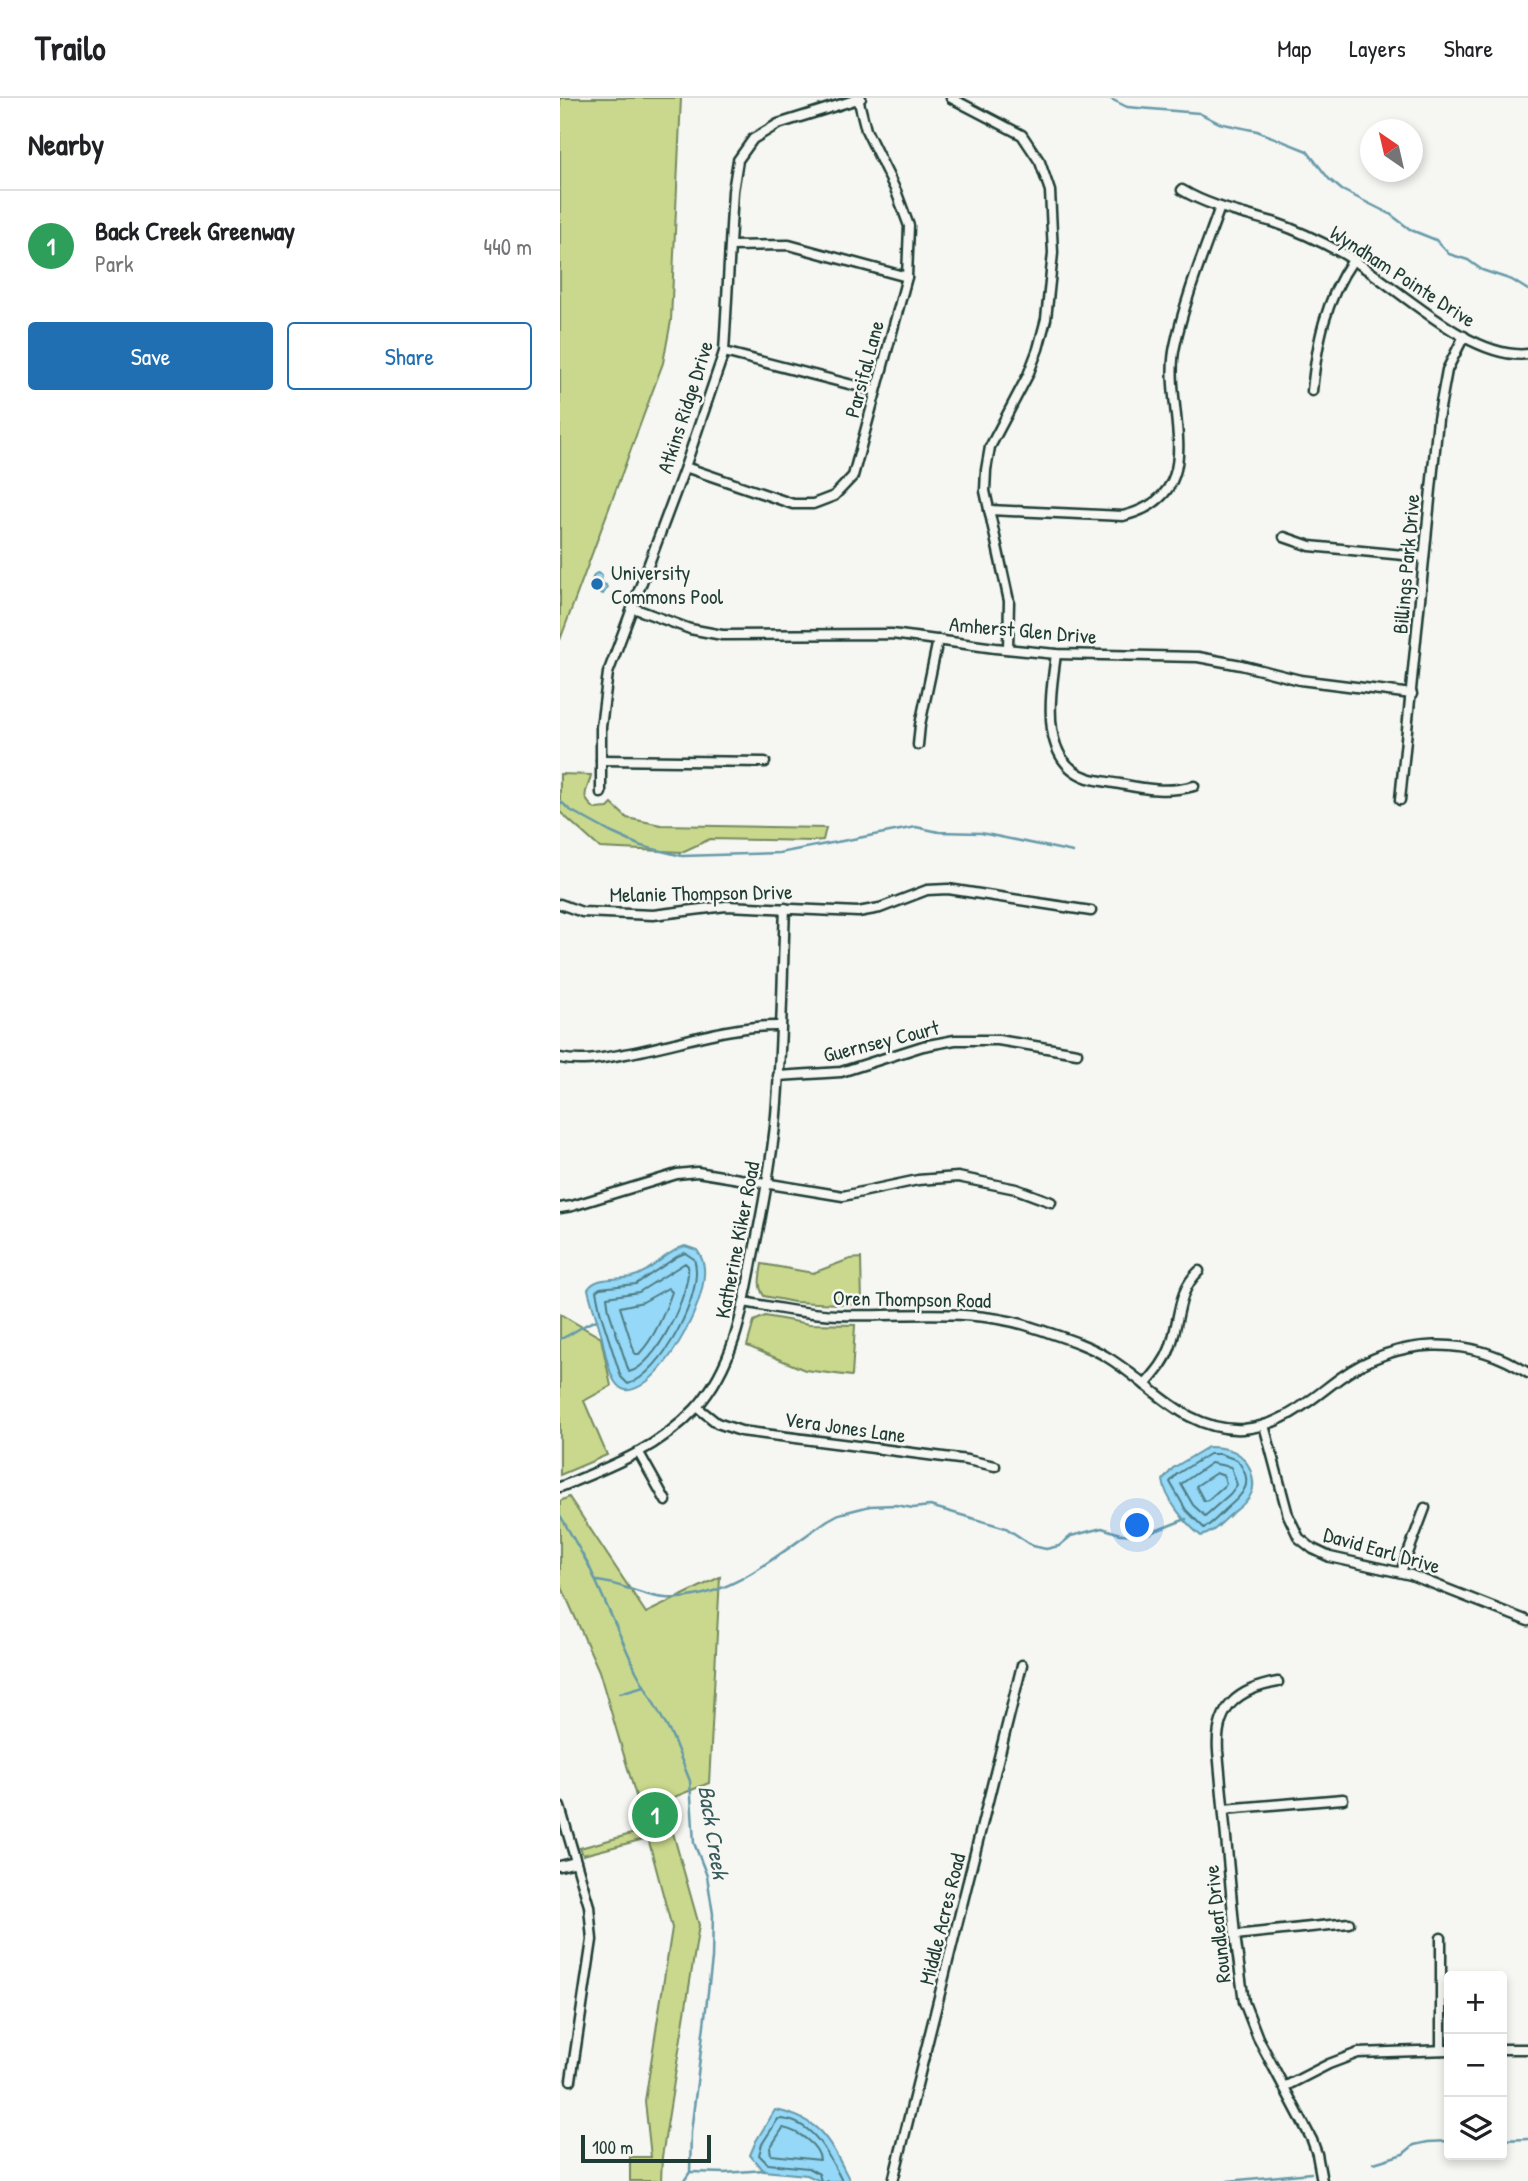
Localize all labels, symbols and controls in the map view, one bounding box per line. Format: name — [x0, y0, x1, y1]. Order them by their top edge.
text: Trailo — [35, 26, 106, 70]
text: Map — [1277, 32, 1311, 64]
text: Layers — [1349, 32, 1406, 64]
text: Share — [1444, 32, 1493, 64]
north arrow — [1360, 119, 1423, 182]
text: Nearby — [28, 124, 104, 164]
text: Back Creek Greenway — [95, 213, 295, 248]
street label: Wyndham Pointe Drive — [1325, 218, 1481, 334]
text: 1 — [47, 231, 55, 262]
text: 440 m — [484, 231, 532, 262]
text: Park — [95, 248, 133, 279]
street label: Parsifal Lane — [837, 317, 891, 421]
button: Save — [28, 322, 273, 390]
button: Share — [287, 322, 532, 390]
street label: Atkins Ridge Drive — [650, 337, 720, 477]
street label: Billings Park Drive — [1385, 493, 1427, 635]
place label: University Commons Pool — [611, 558, 723, 611]
marker: University Commons Pool — [589, 576, 605, 592]
street label: Amherst Glen Drive — [948, 609, 1098, 651]
street label: Melanie Thompson Drive — [609, 877, 793, 909]
street label: Guernsey Court — [820, 1012, 943, 1069]
street label: Katherine Kiker Road — [708, 1159, 766, 1321]
street label: Oren Thompson Road — [833, 1283, 991, 1315]
street label: Vera Jones Lane — [782, 1404, 908, 1450]
your location — [1120, 1508, 1154, 1542]
street label: David Earl Drive — [1320, 1520, 1444, 1580]
water label: Back Creek — [691, 1783, 737, 1883]
pin: 1 — [632, 1789, 678, 1841]
street label: Middle Acres Road — [912, 1850, 972, 1988]
street label: Roundleaf Drive — [1196, 1864, 1238, 1984]
map controls — [1444, 1971, 1507, 2160]
button: + — [1444, 1971, 1507, 2034]
button: − — [1444, 2034, 1507, 2097]
button: layers — [1444, 2097, 1507, 2160]
scale bar — [581, 2132, 710, 2164]
text: 100 m — [592, 2134, 633, 2160]

